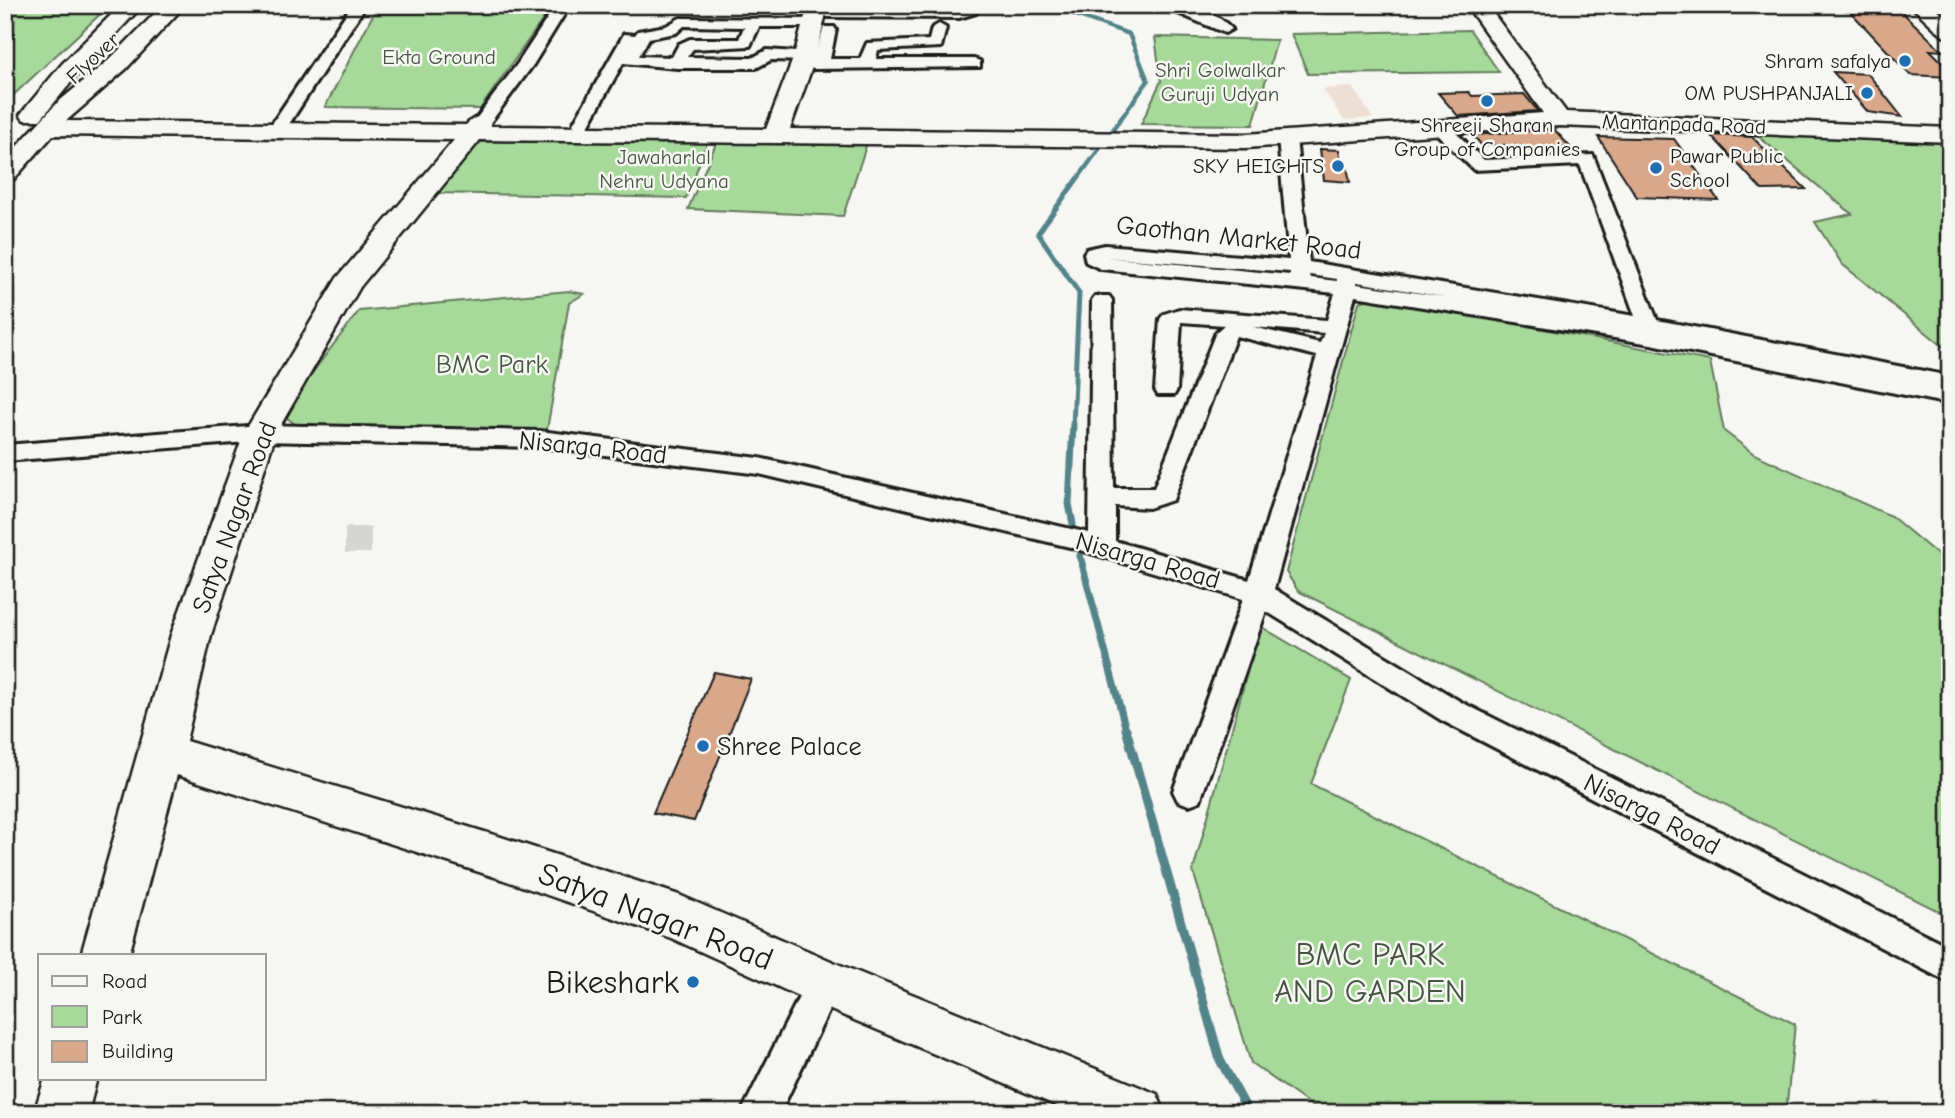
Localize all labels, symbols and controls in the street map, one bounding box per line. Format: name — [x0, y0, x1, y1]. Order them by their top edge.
street label: Flyover — [61, 27, 125, 89]
park label: Ekta Ground — [382, 45, 496, 69]
place label: Shram safalya — [1765, 49, 1891, 73]
marker: Shram safalya — [1897, 53, 1913, 69]
park label: Shri Golwalkar Guruji Udyan — [1155, 58, 1286, 106]
place label: OM PUSHPANJALI — [1684, 81, 1853, 105]
marker: OM PUSHPANJALI — [1859, 85, 1875, 101]
marker: Shreeji Sharan Group of Companies — [1479, 93, 1495, 109]
street label: Mantanpada Road — [1602, 109, 1766, 139]
place label: Shreeji Sharan Group of Companies — [1394, 113, 1580, 161]
place label: Pawar Public School — [1670, 144, 1783, 192]
park label: Jawaharlal Nehru Udyana — [599, 145, 729, 193]
place label: SKY HEIGHTS — [1193, 154, 1324, 178]
marker: SKY HEIGHTS — [1330, 158, 1346, 174]
marker: Pawar Public School — [1648, 160, 1664, 176]
street label: Gaothan Market Road — [1115, 210, 1363, 266]
park label: BMC Park — [436, 350, 549, 380]
street label: Satya Nagar Road — [186, 418, 283, 617]
street label: Nisarga Road — [517, 425, 668, 471]
street label: Nisarga Road — [1072, 526, 1223, 596]
place label: Shree Palace — [717, 732, 861, 762]
marker: Shree Palace — [695, 738, 711, 754]
street label: Nisarga Road — [1578, 768, 1725, 862]
street label: Satya Nagar Road — [533, 855, 778, 978]
park label: BMC PARK AND GARDEN — [1274, 936, 1466, 1010]
legend — [38, 954, 266, 1080]
place label: Bikeshark — [546, 964, 680, 1001]
text: Road — [102, 969, 147, 993]
marker: Bikeshark — [685, 974, 701, 990]
text: Park — [102, 1005, 142, 1029]
text: Building — [102, 1039, 174, 1063]

